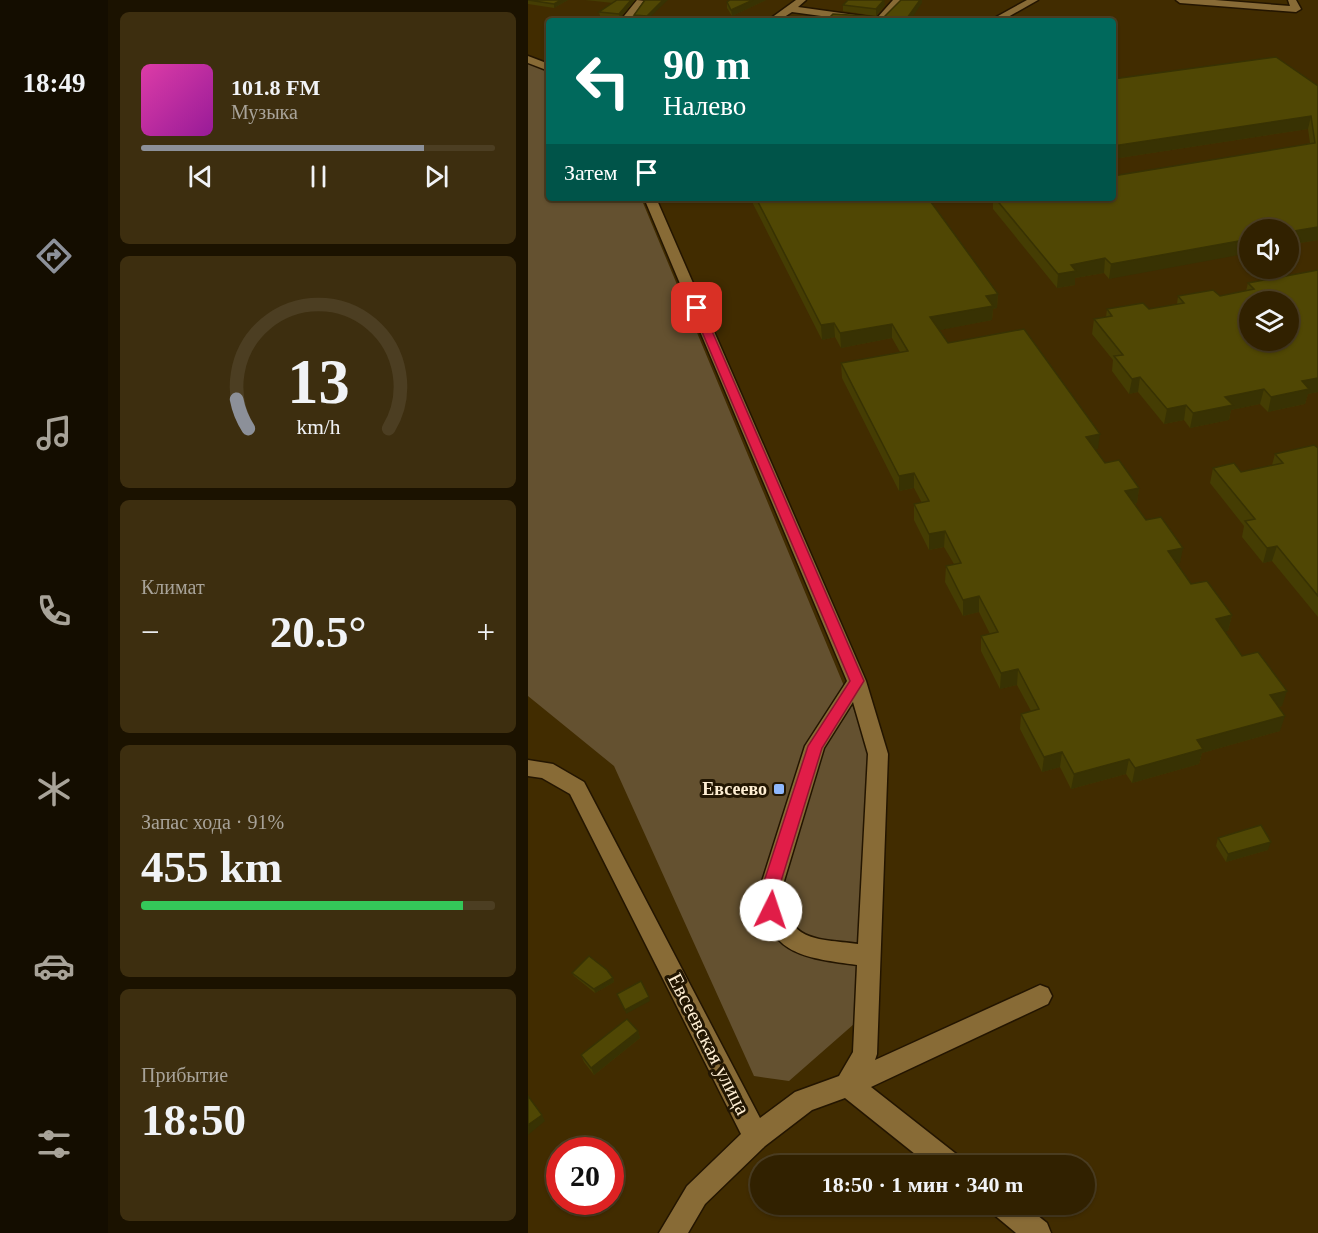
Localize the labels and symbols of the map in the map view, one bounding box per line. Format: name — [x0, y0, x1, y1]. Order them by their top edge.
pin — [671, 282, 722, 333]
place label: Евсеево — [702, 779, 767, 799]
marker: Евсеево — [772, 782, 786, 796]
position arrow — [739, 878, 803, 942]
street label: Евсеевская улица — [663, 969, 755, 1120]
speed limit sign: 20 — [546, 1137, 624, 1215]

